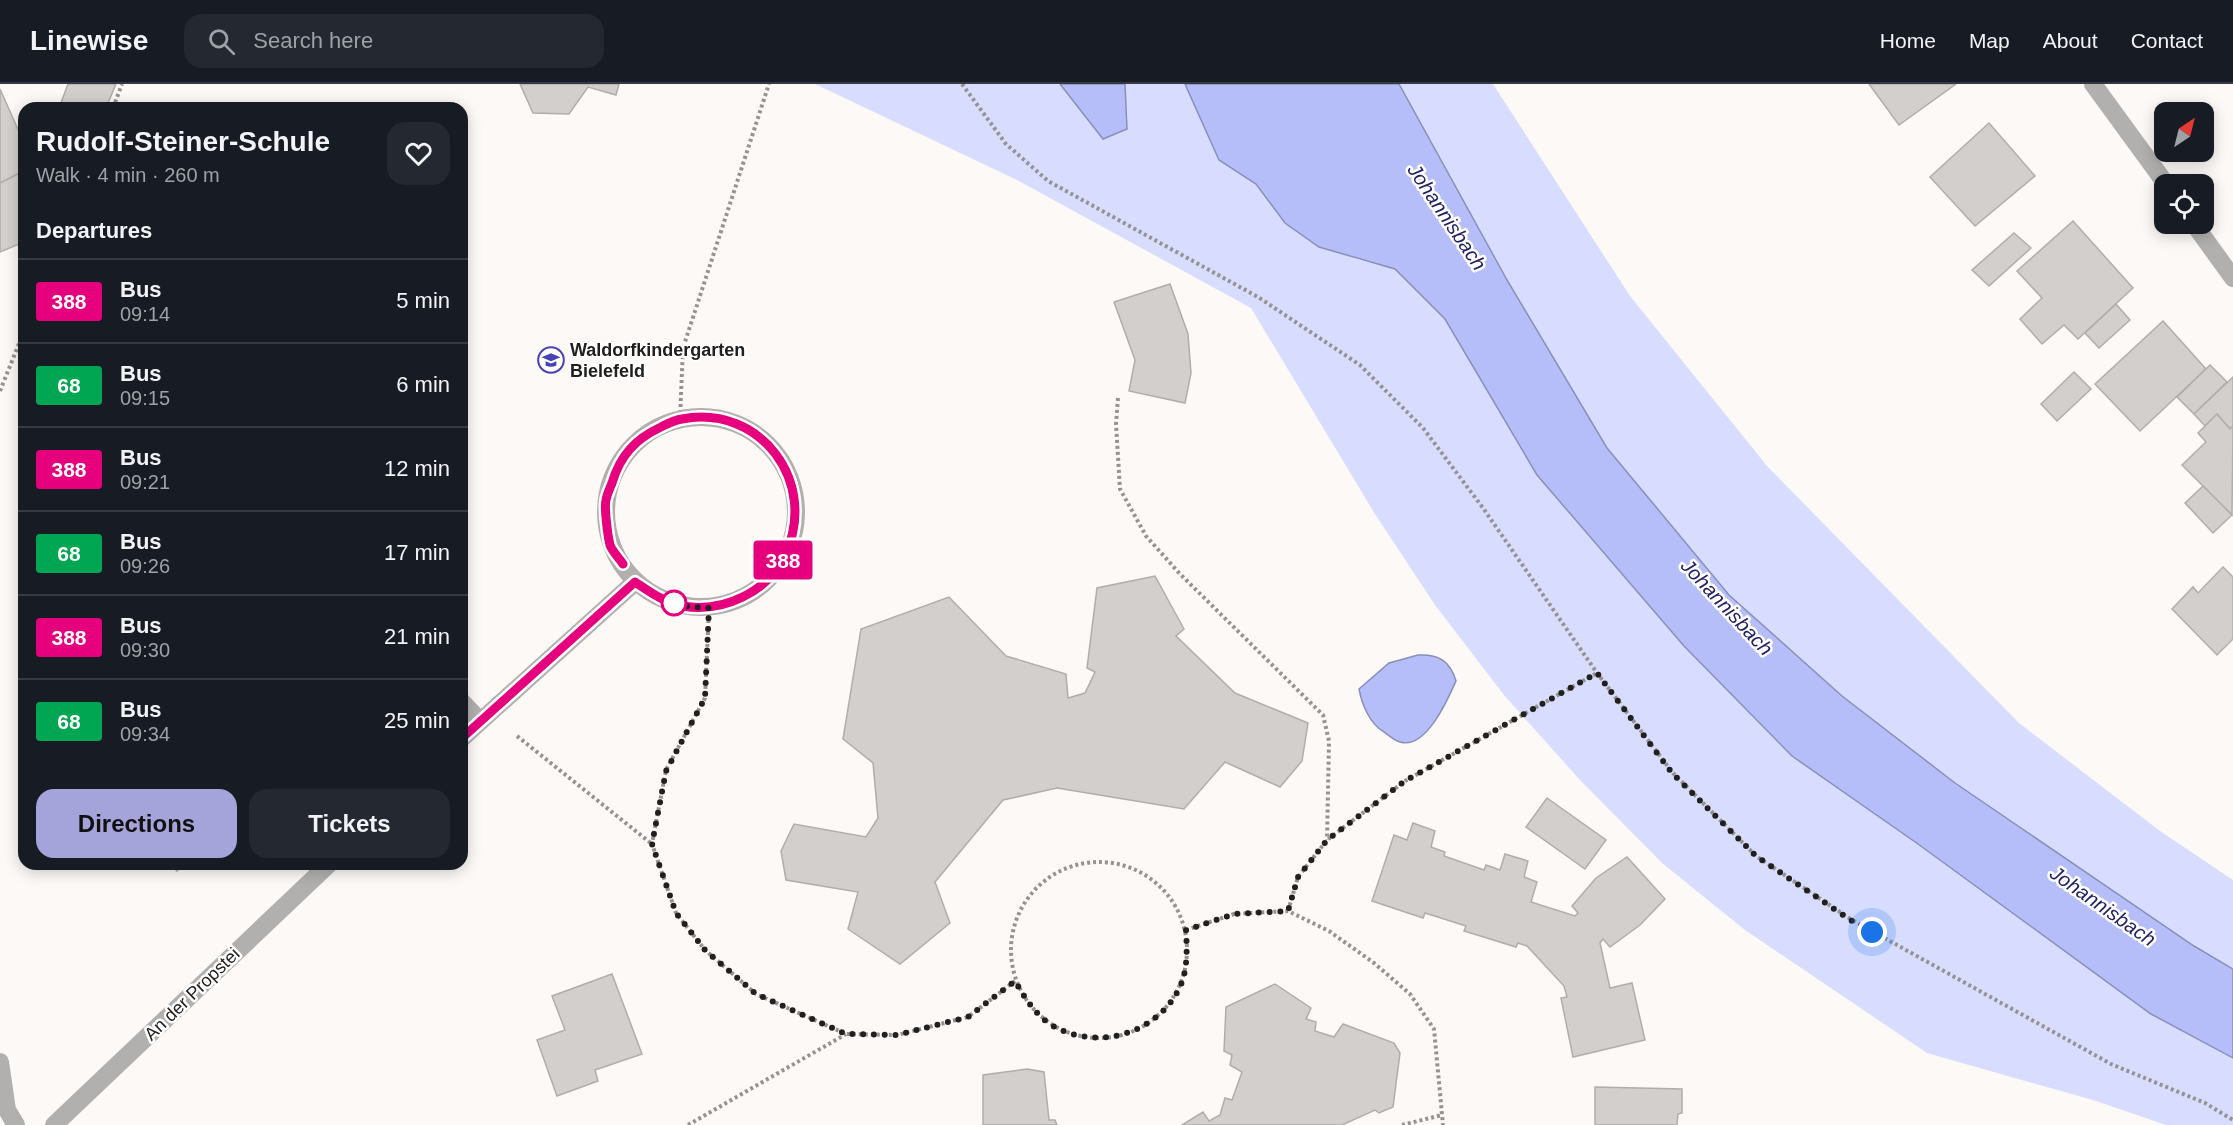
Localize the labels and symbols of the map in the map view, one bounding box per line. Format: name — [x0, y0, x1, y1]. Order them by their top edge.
north arrow — [2154, 102, 2214, 162]
water label: Johannisbach — [1403, 159, 1491, 274]
place label: Waldorfkindergarten Bielefeld — [570, 340, 745, 381]
school or university icon: Waldorfkindergarten Bielefeld — [536, 345, 566, 375]
line badge: 388 — [748, 540, 818, 580]
water label: Johannisbach — [1676, 554, 1777, 660]
unlabelled marker — [661, 590, 687, 616]
water label: Johannisbach — [2045, 861, 2160, 950]
your location — [1857, 917, 1887, 947]
street label: An der Propstei — [140, 944, 244, 1044]

